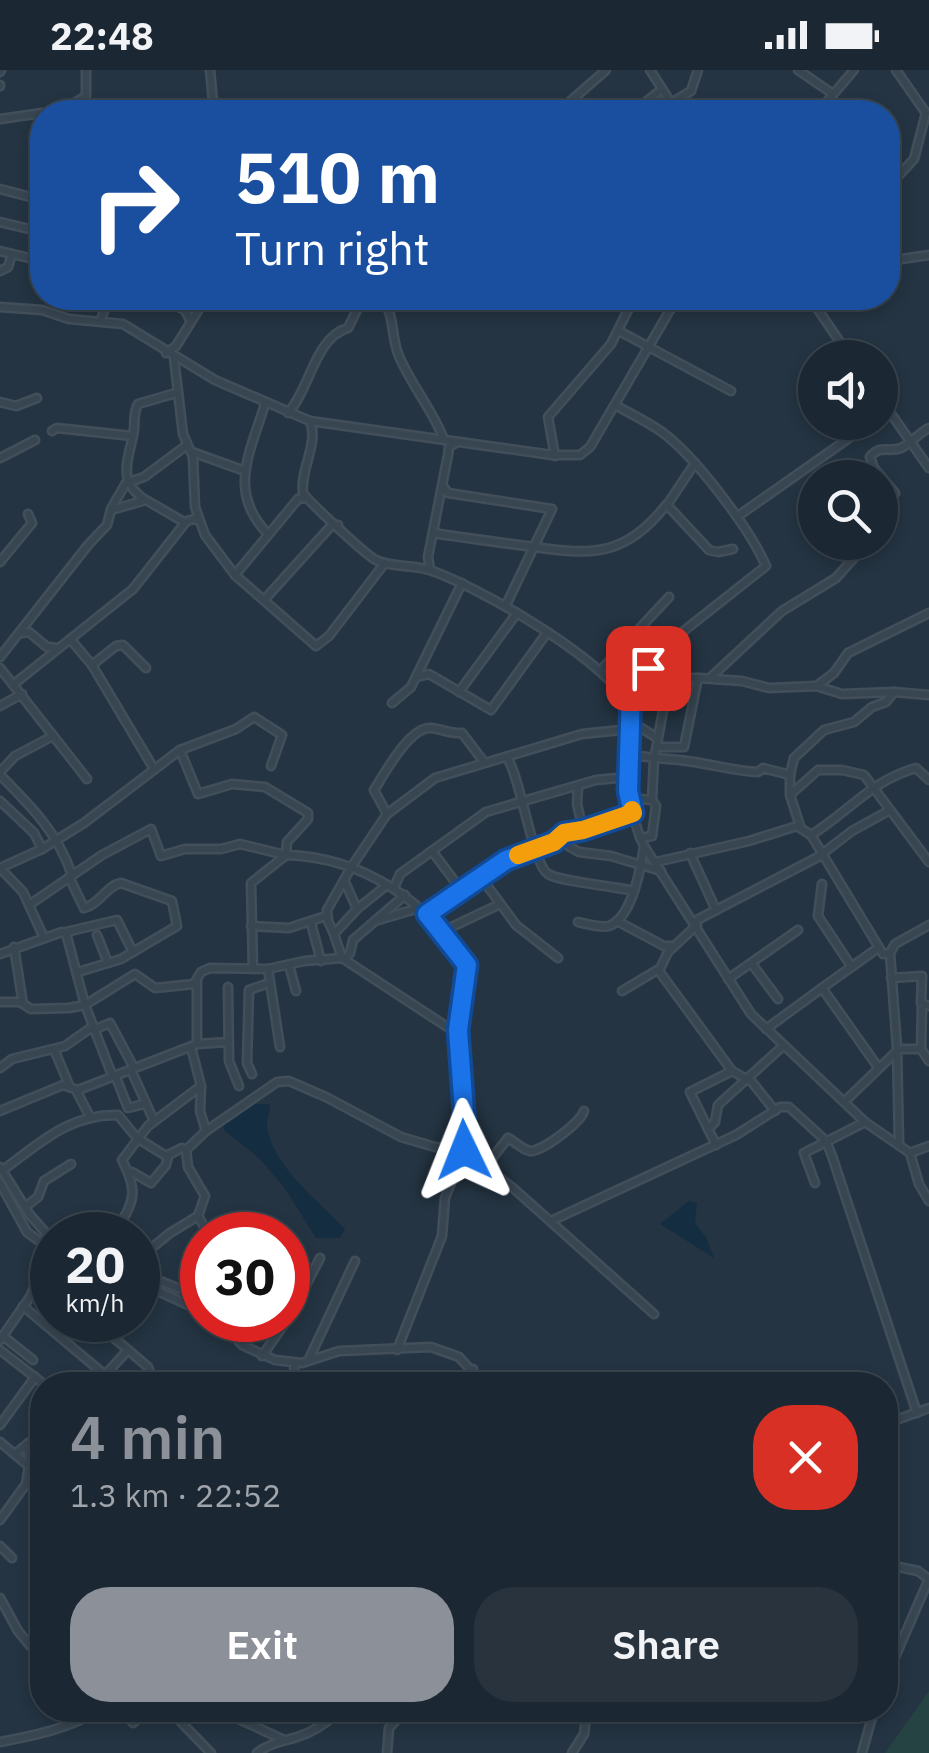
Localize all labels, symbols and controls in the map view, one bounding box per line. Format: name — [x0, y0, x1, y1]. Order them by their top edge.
text: 22:48 — [50, 11, 154, 60]
text: 510 m — [235, 131, 440, 222]
icon: right — [70, 140, 200, 270]
text: Turn right — [235, 219, 430, 277]
map controls — [798, 340, 898, 560]
button: sound — [798, 340, 898, 440]
button: search — [798, 460, 898, 560]
pin — [606, 626, 691, 711]
icon: arrive — [621, 641, 676, 696]
position arrow — [412, 1098, 516, 1202]
speed limit sign: 30 — [180, 1212, 310, 1342]
text: 20 — [65, 1232, 125, 1297]
text: km/h — [66, 1286, 124, 1319]
text: 4 min — [70, 1397, 225, 1476]
button: close — [753, 1405, 858, 1510]
text: 1.3 km · 22:52 — [70, 1474, 281, 1516]
button: Exit — [70, 1587, 454, 1702]
button: Share — [474, 1587, 858, 1702]

